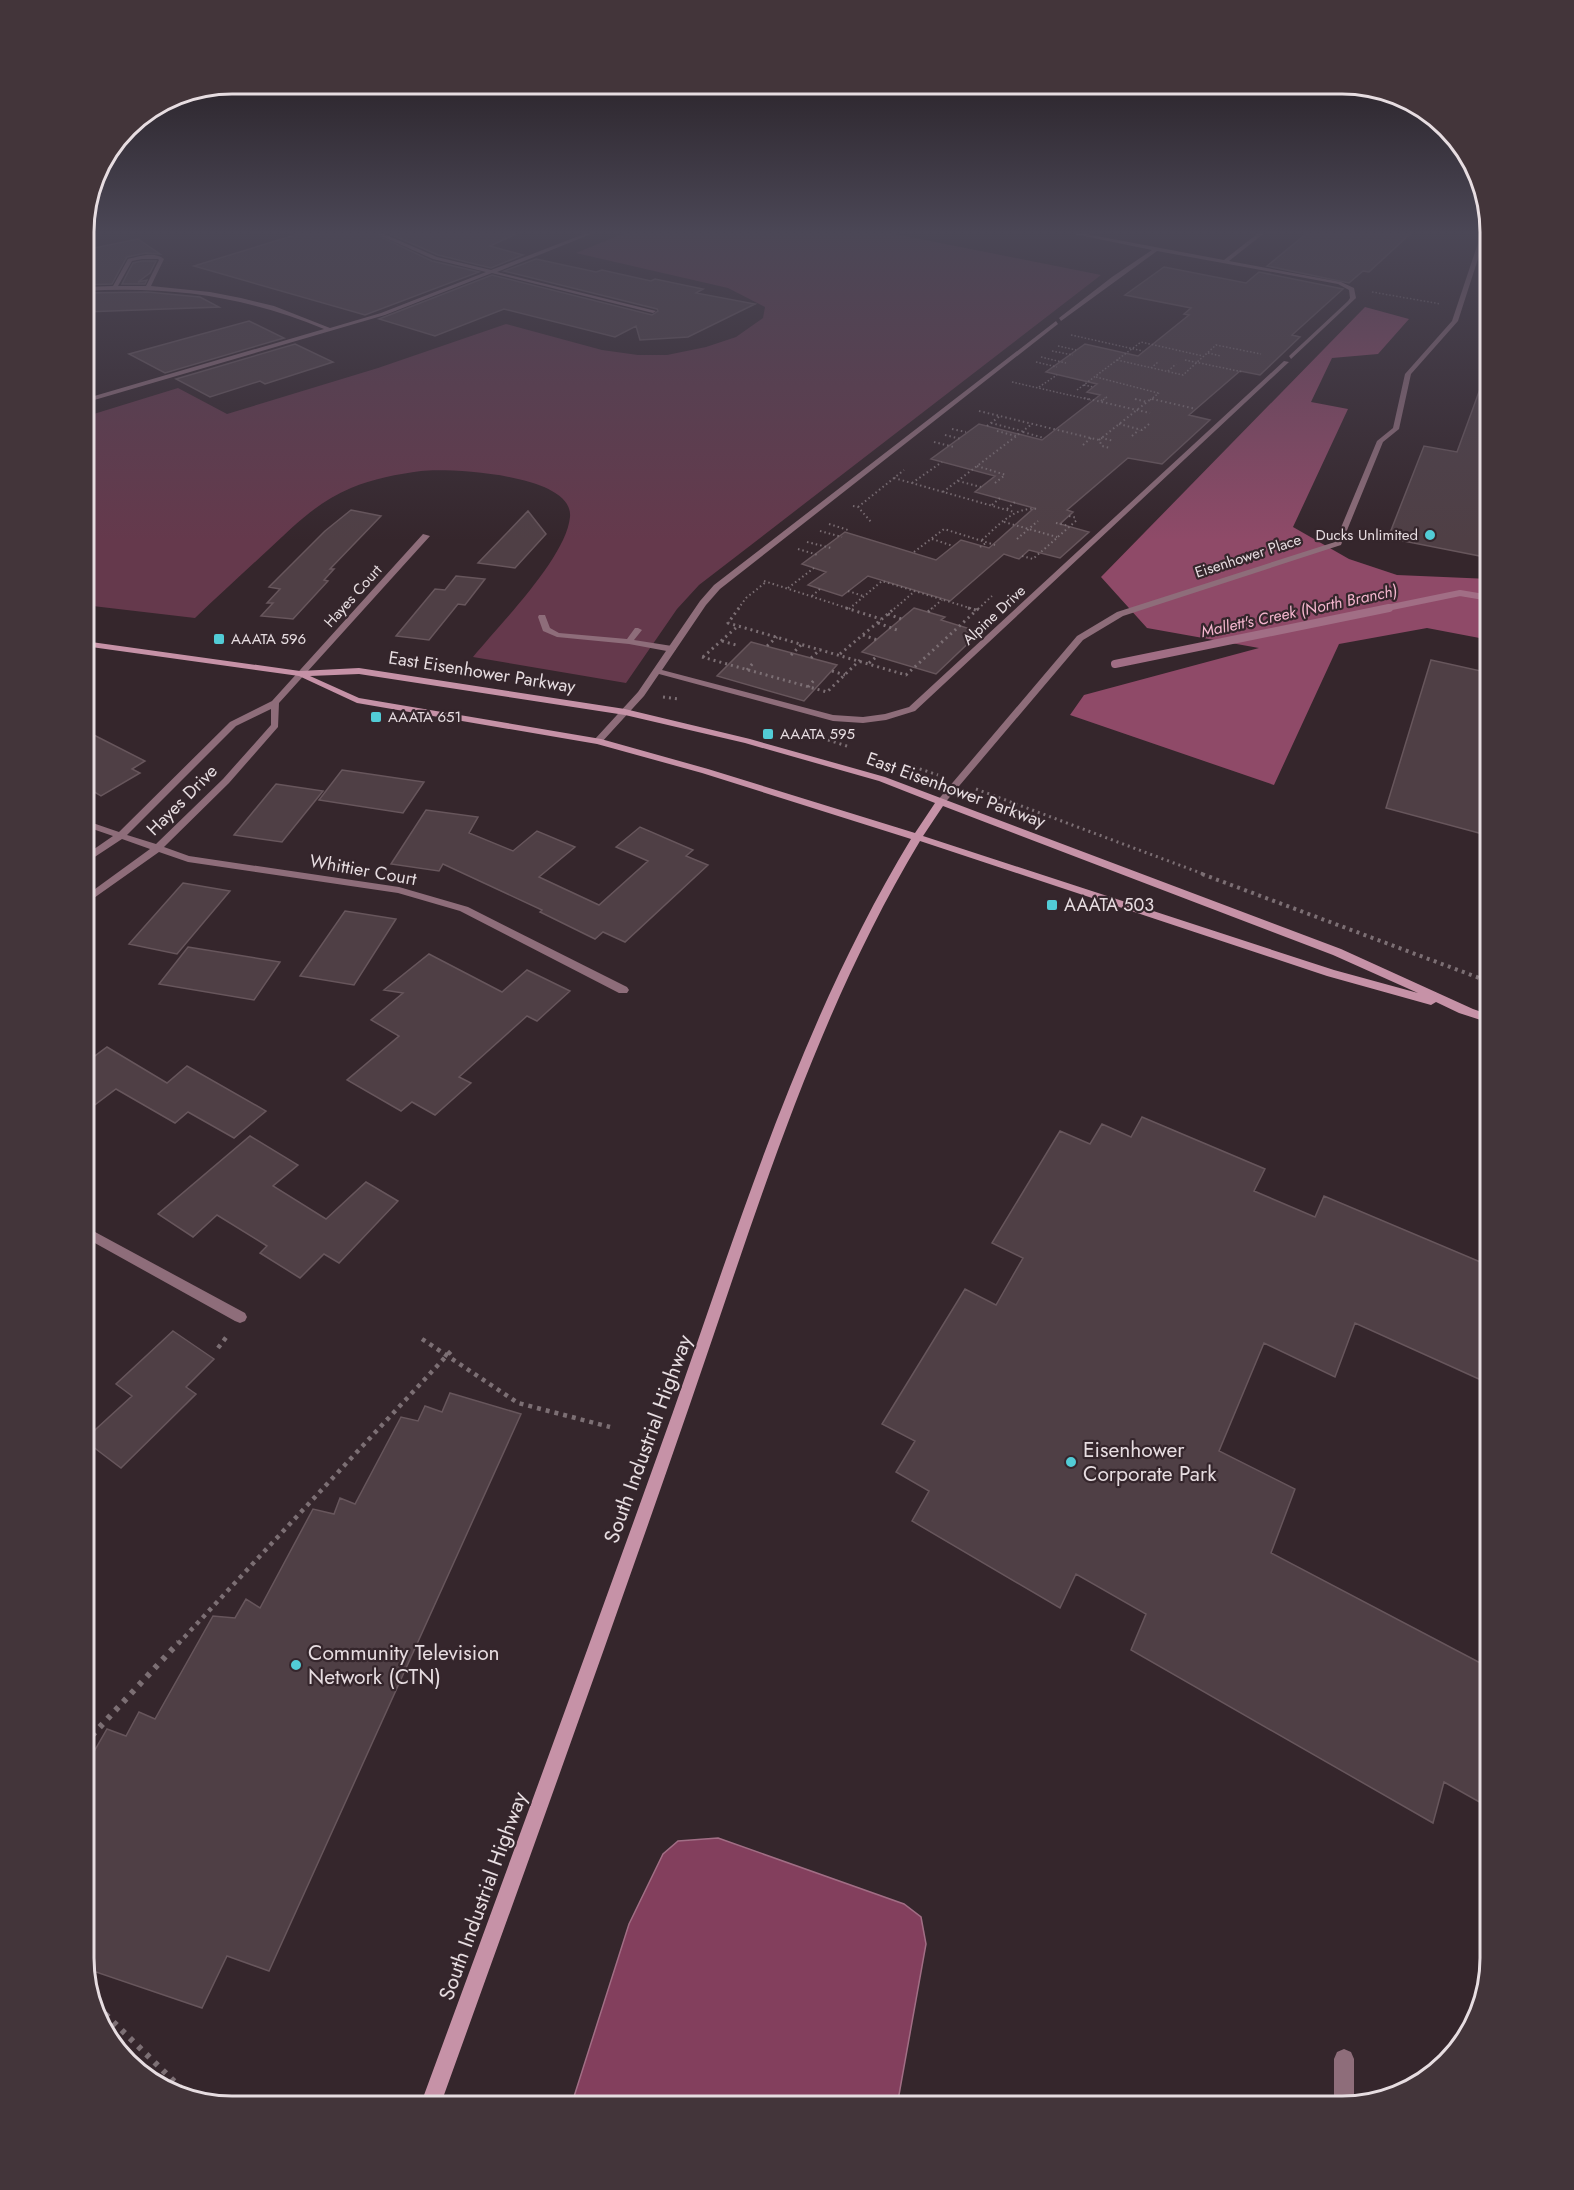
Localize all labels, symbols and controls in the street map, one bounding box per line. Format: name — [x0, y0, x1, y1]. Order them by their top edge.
place label: Ducks Unlimited — [1316, 524, 1418, 546]
street label: Eisenhower Place — [1192, 528, 1304, 584]
marker: Ducks Unlimited — [1423, 528, 1437, 542]
street label: Hayes Court — [319, 560, 387, 632]
water label: Mallett's Creek (North Branch) — [1199, 579, 1399, 643]
street label: Alpine Drive — [958, 580, 1031, 650]
place label: AAATA 596 — [231, 628, 306, 650]
marker: AAATA 596 — [212, 632, 226, 646]
street label: East Eisenhower Parkway — [387, 644, 577, 700]
place label: AAATA 651 — [388, 706, 461, 728]
marker: AAATA 651 — [369, 710, 383, 724]
place label: AAATA 595 — [780, 723, 855, 745]
marker: AAATA 595 — [761, 727, 775, 741]
street label: East Eisenhower Parkway — [863, 745, 1049, 835]
street label: Hayes Drive — [141, 759, 223, 841]
street label: Whittier Court — [307, 848, 419, 892]
place label: AAATA 503 — [1064, 892, 1154, 918]
marker: AAATA 503 — [1045, 898, 1059, 912]
street label: South Industrial Highway — [596, 1330, 700, 1547]
place label: Eisenhower Corporate Park — [1083, 1435, 1217, 1489]
marker: Eisenhower Corporate Park — [1064, 1455, 1078, 1469]
place label: Community Television Network (CTN) — [308, 1638, 500, 1692]
marker: Community Television Network (CTN) — [289, 1658, 303, 1672]
street label: South Industrial Highway — [431, 1787, 535, 2004]

